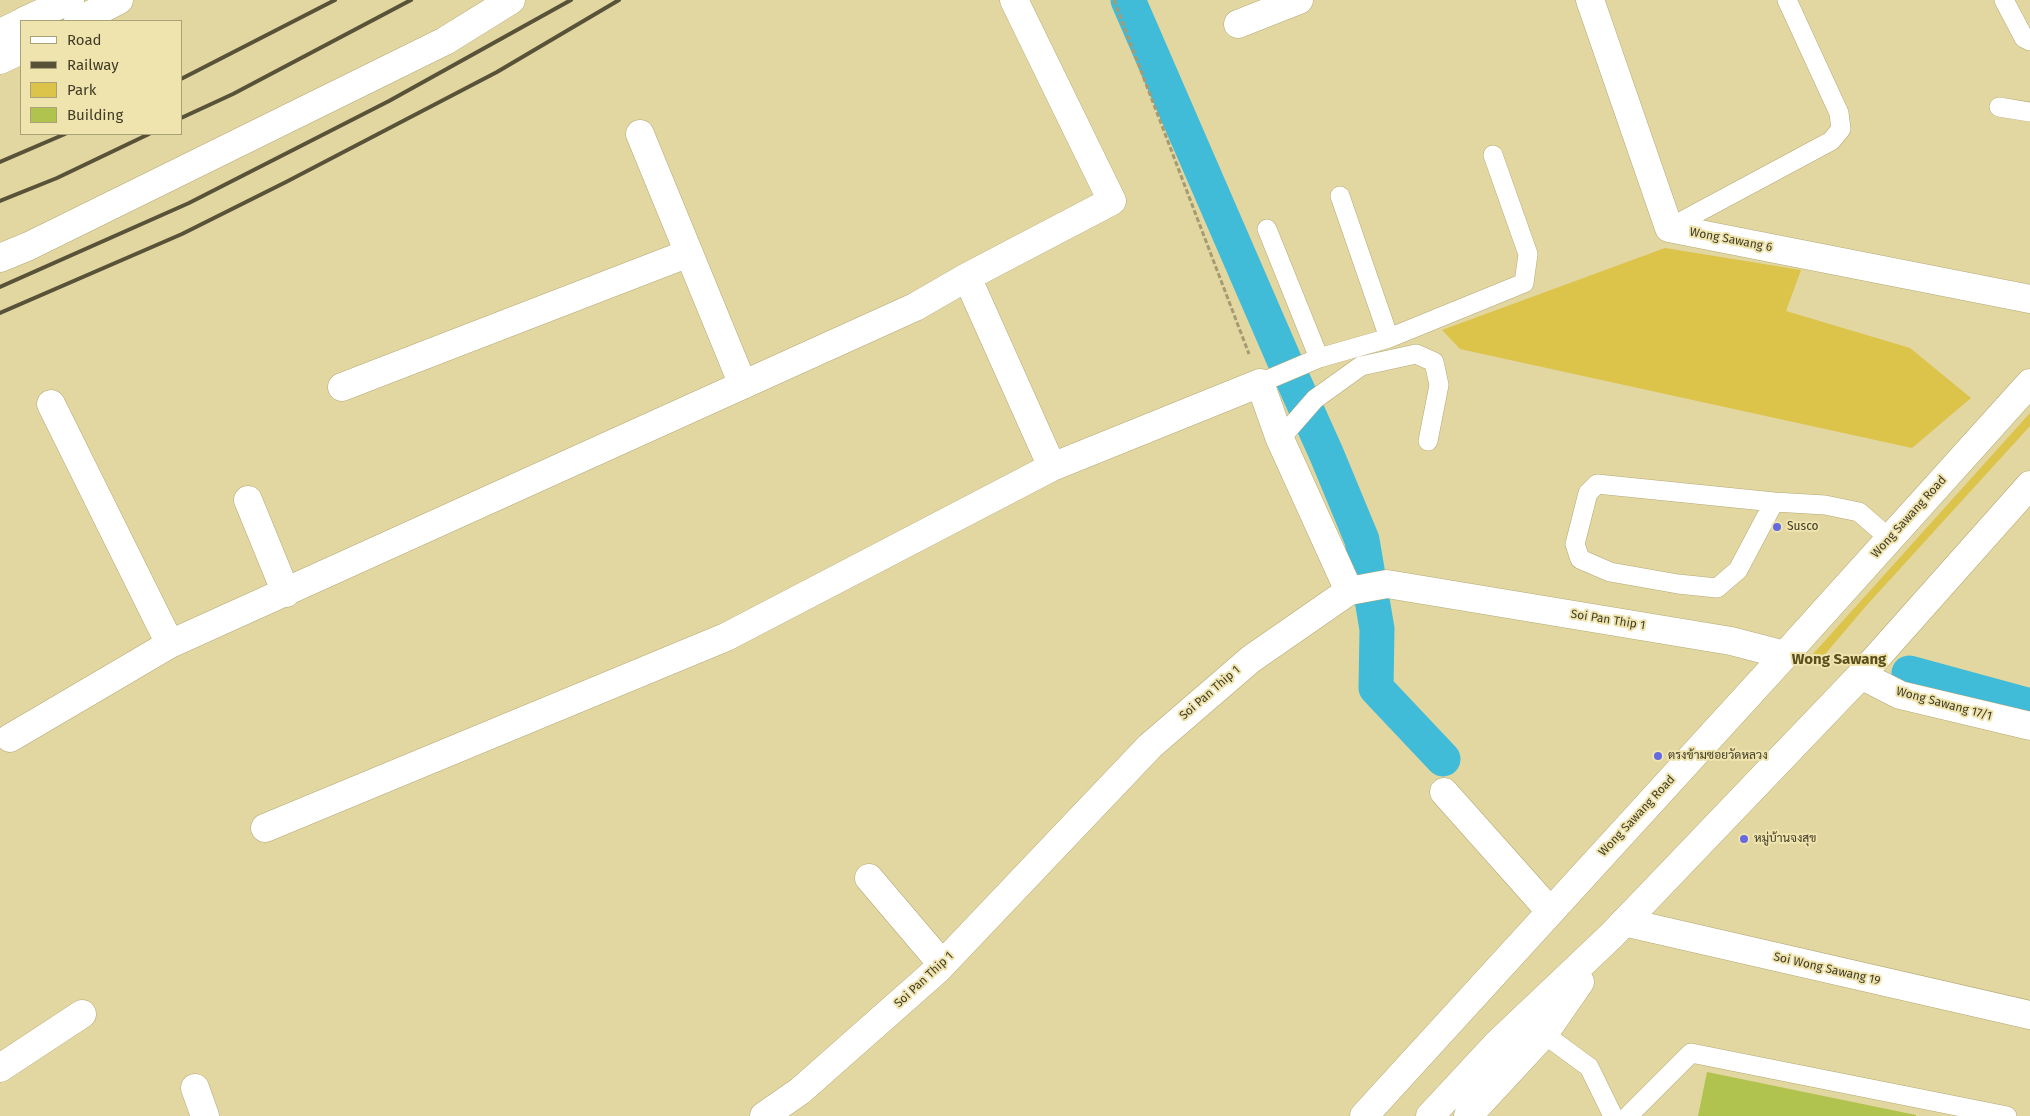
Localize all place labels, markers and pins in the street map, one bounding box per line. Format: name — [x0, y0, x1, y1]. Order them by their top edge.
place label: Susco — [1787, 520, 1819, 534]
marker: Susco — [1771, 521, 1783, 533]
place label: ตรงข้ามซอยวัดหลวง — [1668, 749, 1768, 763]
marker: ตรงข้ามซอยวัดหลวง — [1652, 750, 1664, 762]
place label: หมู่บ้านจงสุข — [1754, 832, 1816, 846]
marker: หมู่บ้านจงสุข — [1738, 833, 1750, 845]

